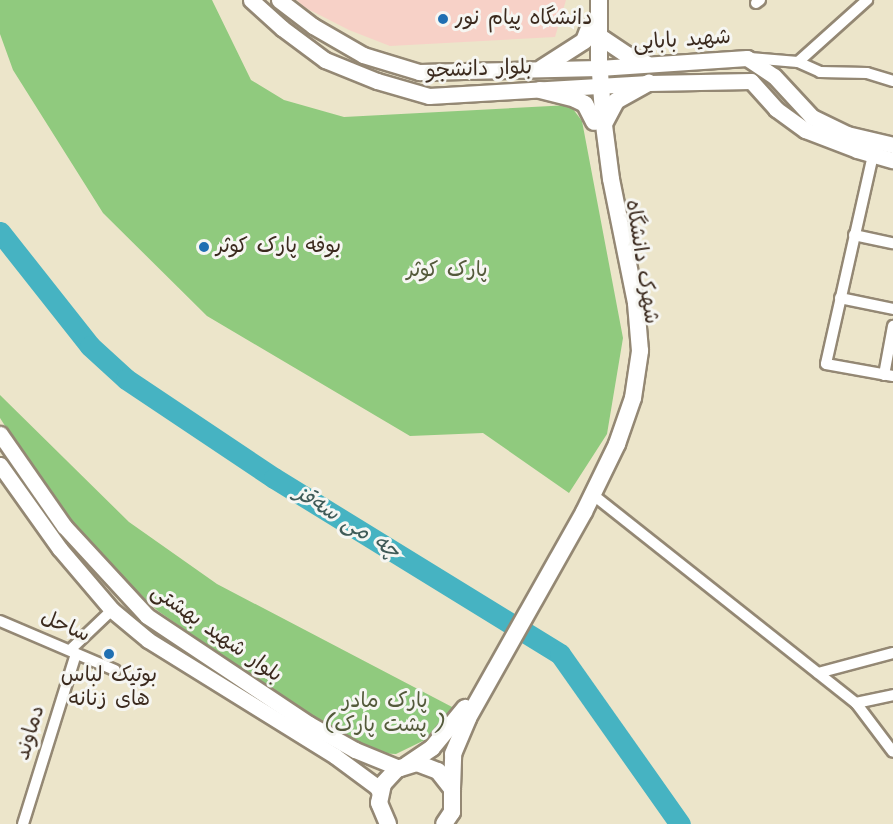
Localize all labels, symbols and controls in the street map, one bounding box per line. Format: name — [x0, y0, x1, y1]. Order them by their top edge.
place label: دانشگاه پیام نور — [455, 6, 592, 32]
marker: دانشگاه پیام نور — [436, 12, 450, 26]
street label: شهید بابایی — [632, 25, 732, 57]
street label: بلوار دانشجو — [425, 56, 533, 84]
street label: شهرک دانشگاه — [619, 198, 663, 326]
place label: بوفه پارک کوثر — [216, 234, 341, 260]
marker: بوفه پارک کوثر — [197, 240, 211, 254]
park label: پارک کوثر — [406, 258, 488, 284]
water label: چە می سەقز — [289, 480, 405, 566]
street label: بلوار شهید بهشتی — [146, 579, 286, 689]
street label: ساحل — [37, 605, 93, 649]
marker: بوتیک لباس های زنانه — [102, 647, 116, 661]
place label: بوتیک لباس های زنانه — [61, 663, 157, 713]
park label: پارک مادر (پشت پارک ) — [324, 689, 446, 739]
street label: دماوند — [11, 703, 51, 763]

